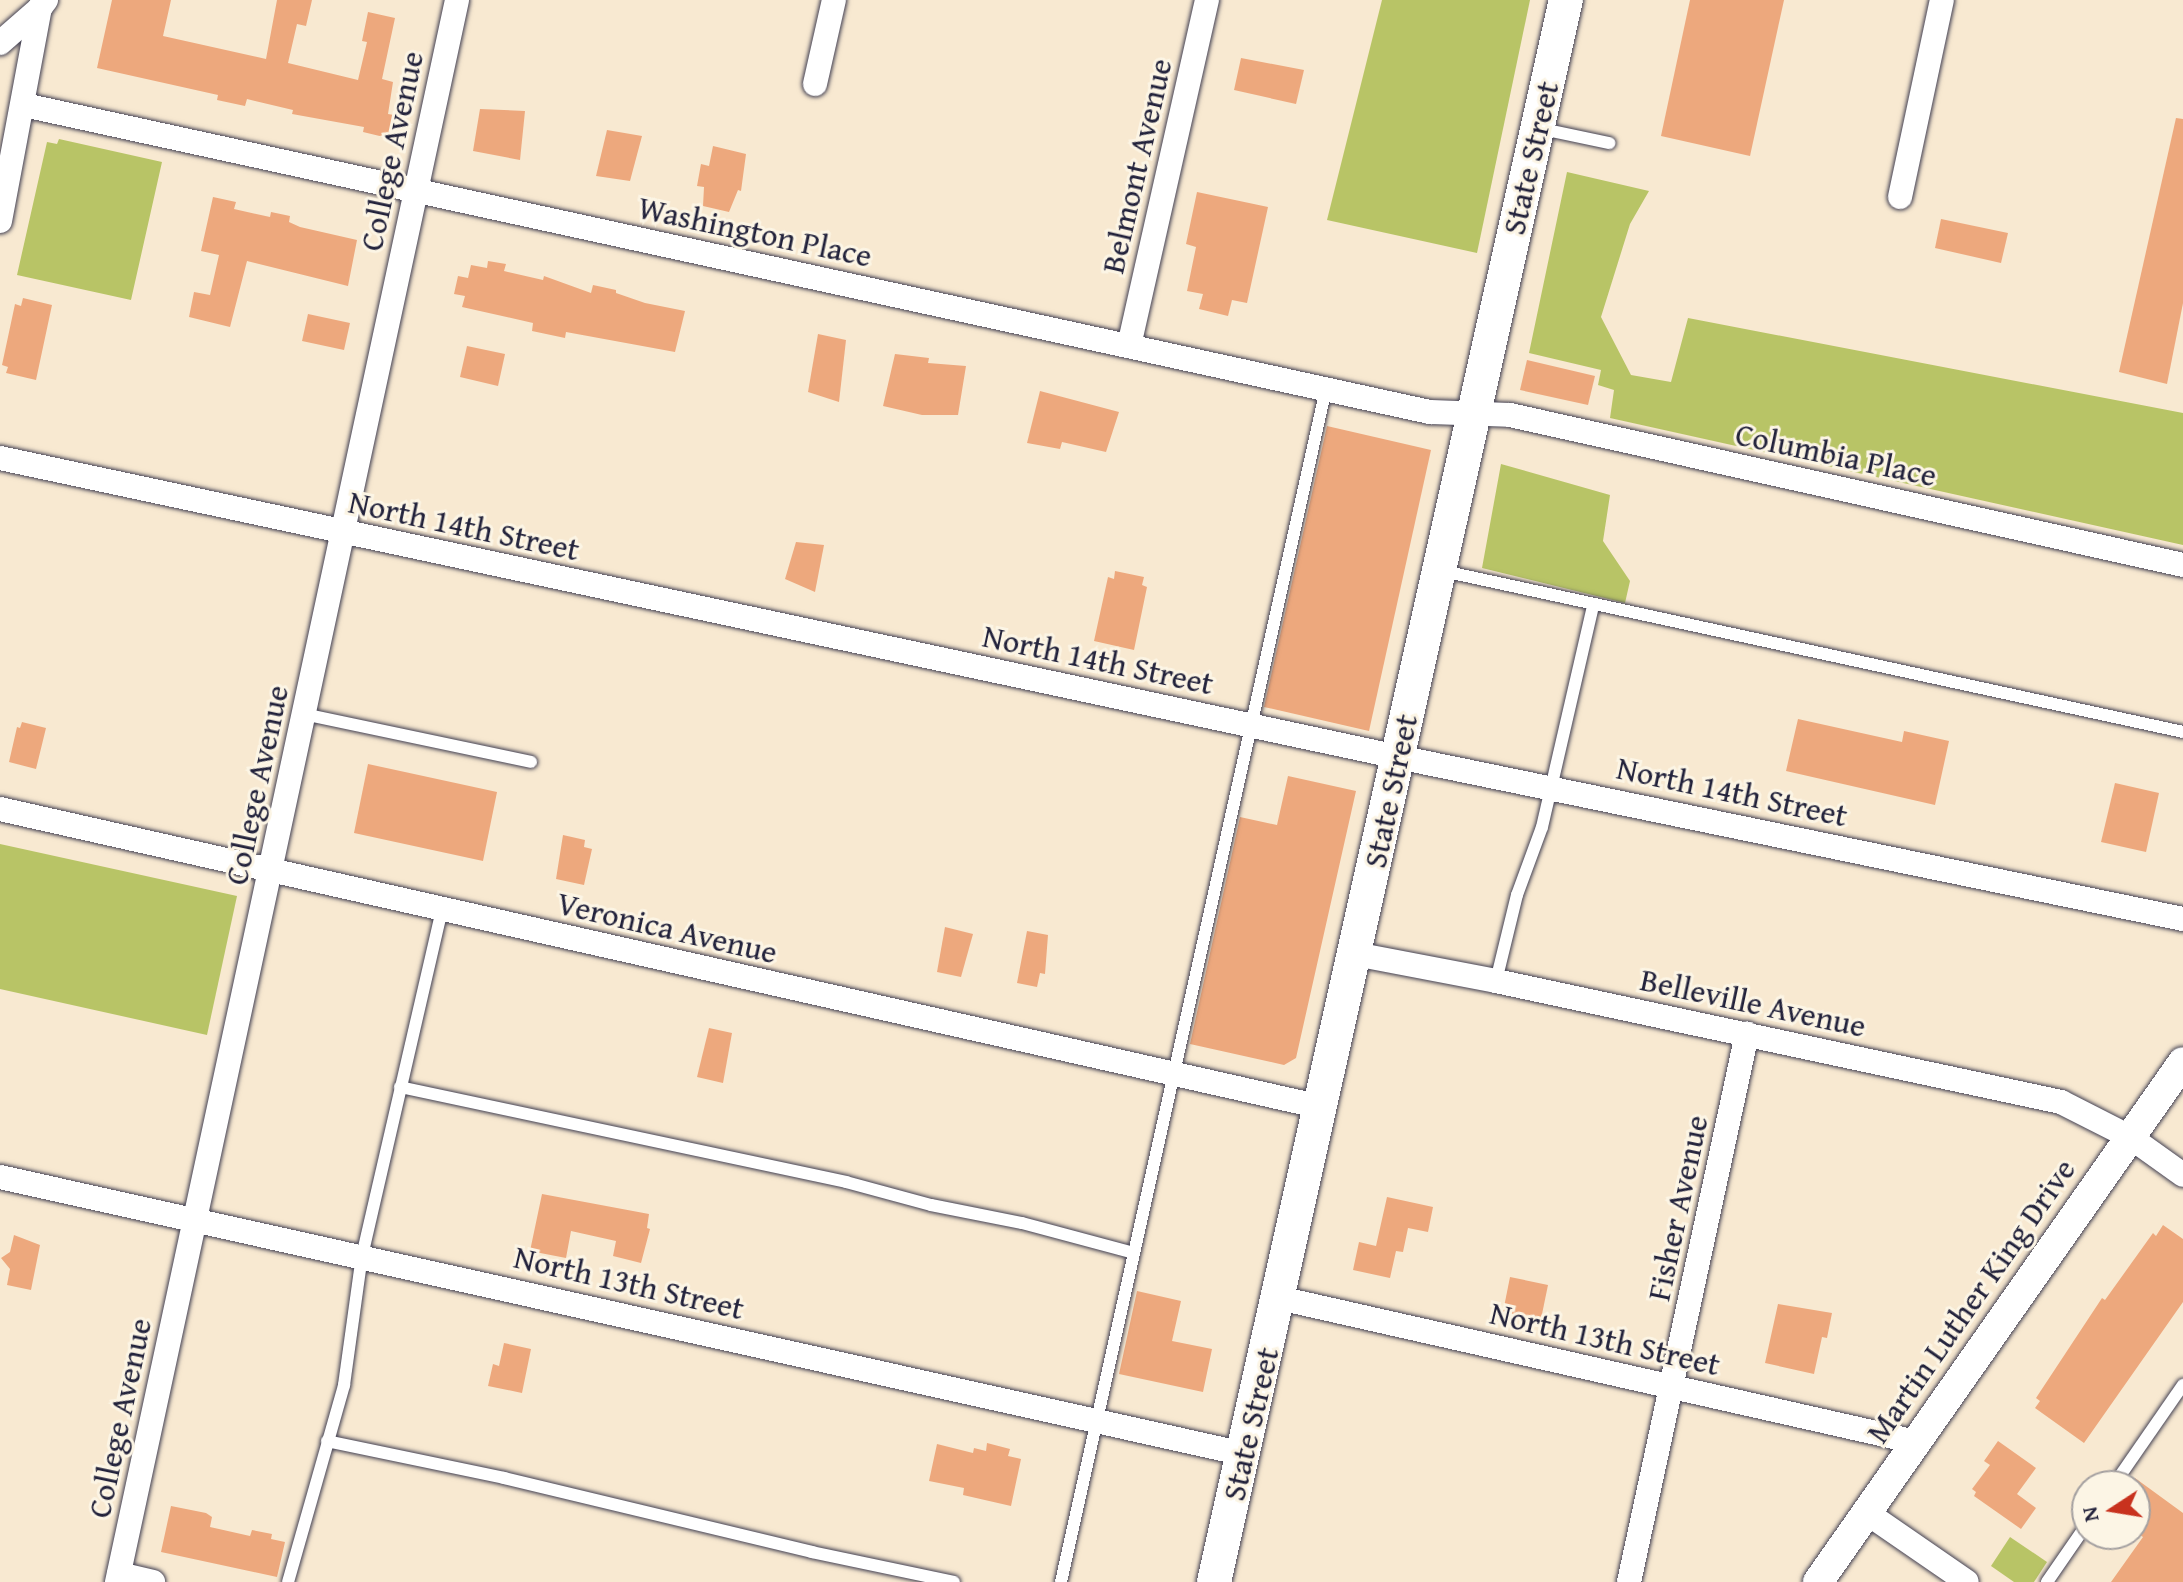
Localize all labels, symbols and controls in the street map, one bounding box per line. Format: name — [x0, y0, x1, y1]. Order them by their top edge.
street label: College Avenue — [352, 48, 432, 254]
street label: Belmont Avenue — [1094, 55, 1180, 277]
street label: State Street — [1495, 78, 1567, 238]
street label: Washington Place — [635, 189, 875, 275]
street label: Columbia Place — [1732, 415, 1940, 495]
street label: North 14th Street — [345, 483, 583, 569]
street label: North 14th Street — [979, 617, 1217, 703]
street label: College Avenue — [217, 682, 297, 888]
street label: State Street — [1356, 711, 1426, 871]
street label: North 14th Street — [1613, 749, 1851, 835]
street label: Veronica Avenue — [553, 884, 781, 972]
street label: Belleville Avenue — [1637, 960, 1869, 1046]
street label: Fisher Avenue — [1640, 1112, 1716, 1304]
street label: Martin Luther King Drive — [1858, 1152, 2084, 1450]
street label: North 13th Street — [510, 1238, 748, 1328]
street label: North 13th Street — [1486, 1294, 1724, 1384]
street label: College Avenue — [80, 1315, 160, 1521]
street label: State Street — [1215, 1344, 1287, 1504]
north arrow — [2071, 1470, 2151, 1550]
text: N — [2072, 1504, 2107, 1525]

